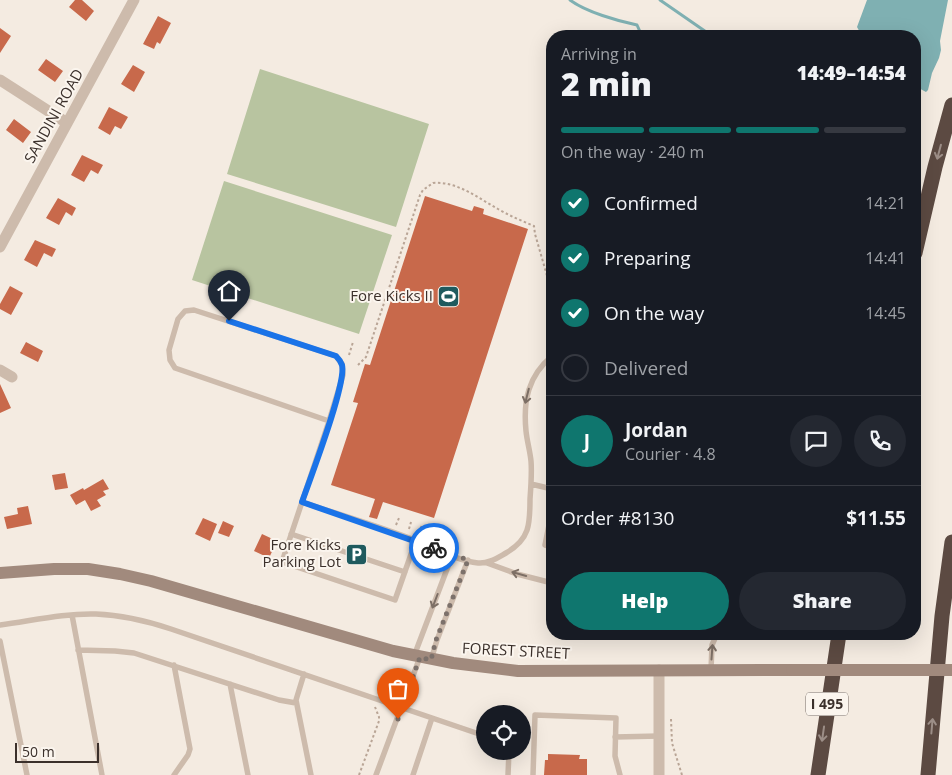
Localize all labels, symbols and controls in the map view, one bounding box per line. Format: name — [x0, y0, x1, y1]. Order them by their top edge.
text: Arriving in — [561, 43, 637, 65]
text: 14:49–14:54 — [796, 60, 906, 86]
text: 2 min — [561, 62, 652, 105]
street label: SANDINI ROAD — [19, 65, 87, 166]
text: On the way · 240 m — [561, 141, 704, 163]
one-way arrow — [934, 143, 943, 159]
icon: check — [561, 189, 589, 217]
text: Confirmed — [604, 190, 698, 216]
text: 14:21 — [865, 192, 906, 214]
icon: check — [561, 244, 589, 272]
text: Preparing — [604, 245, 691, 271]
text: 14:41 — [865, 247, 906, 269]
pin — [208, 270, 250, 321]
icon: home — [215, 277, 243, 305]
sports icon: Fore Kicks II — [437, 284, 461, 308]
place label: Fore Kicks II — [350, 285, 433, 305]
icon: check — [561, 299, 589, 327]
text: On the way — [604, 300, 704, 326]
text: 14:45 — [865, 302, 906, 324]
text: Delivered — [604, 355, 688, 381]
one-way arrow — [522, 388, 531, 404]
button: chat — [790, 415, 842, 467]
button: phone — [854, 415, 906, 467]
text: Jordan — [625, 417, 688, 443]
text: J — [584, 428, 590, 454]
text: Courier · 4.8 — [625, 443, 716, 465]
text: Order #8130 — [561, 505, 674, 531]
text: $11.55 — [846, 505, 906, 531]
courier — [409, 523, 459, 573]
place label: Fore Kicks Parking Lot — [262, 534, 341, 571]
icon: bike — [420, 534, 448, 562]
parking icon: Fore Kicks Parking Lot — [345, 542, 369, 566]
one-way arrow — [512, 569, 528, 579]
button: Help — [561, 572, 729, 630]
button: Share — [739, 572, 906, 630]
one-way arrow — [429, 593, 439, 608]
street label: FOREST STREET — [462, 637, 571, 663]
one-way arrow — [708, 644, 717, 660]
pin — [377, 668, 419, 719]
icon: bag — [384, 675, 412, 703]
road number: I 495 — [806, 692, 848, 716]
map controls — [476, 705, 531, 760]
button: locate — [476, 705, 531, 760]
one-way arrow — [927, 719, 936, 735]
one-way arrow — [818, 725, 828, 741]
scale bar — [15, 740, 99, 763]
text: 50 m — [22, 742, 55, 761]

